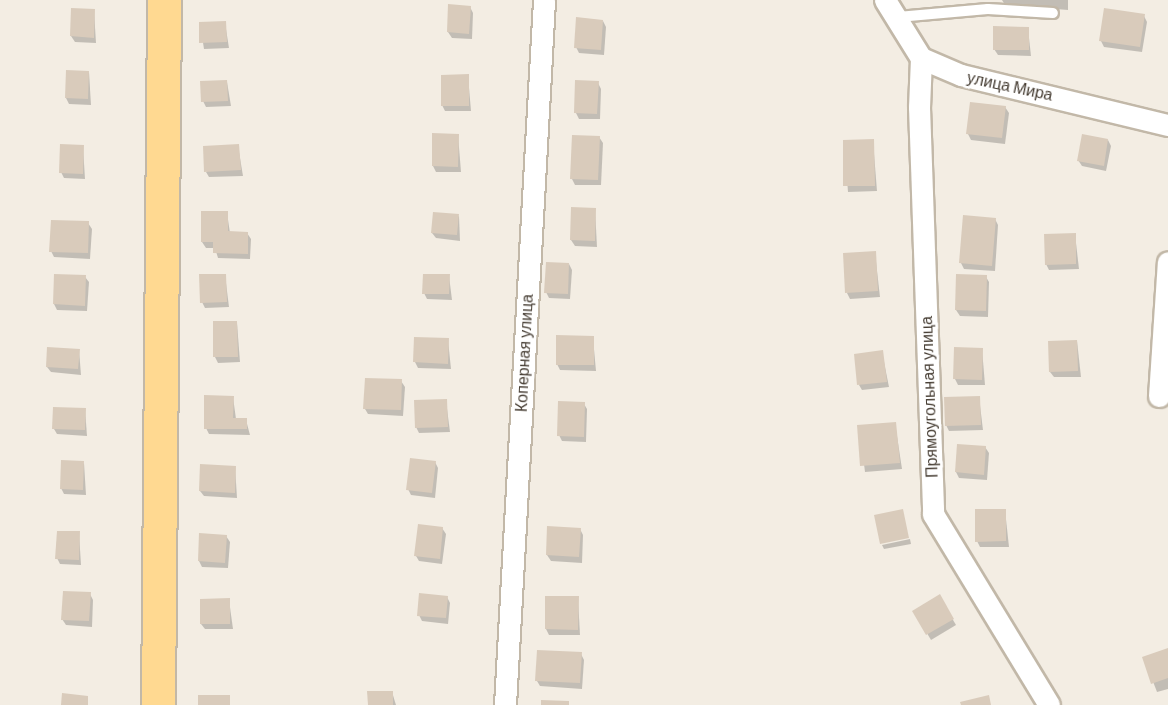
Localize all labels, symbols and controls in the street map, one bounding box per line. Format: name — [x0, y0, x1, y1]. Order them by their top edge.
street label: улица Мира — [965, 68, 1055, 104]
street label: Коперная улица — [511, 293, 537, 413]
street label: Прямоугольная улица — [917, 316, 941, 478]

